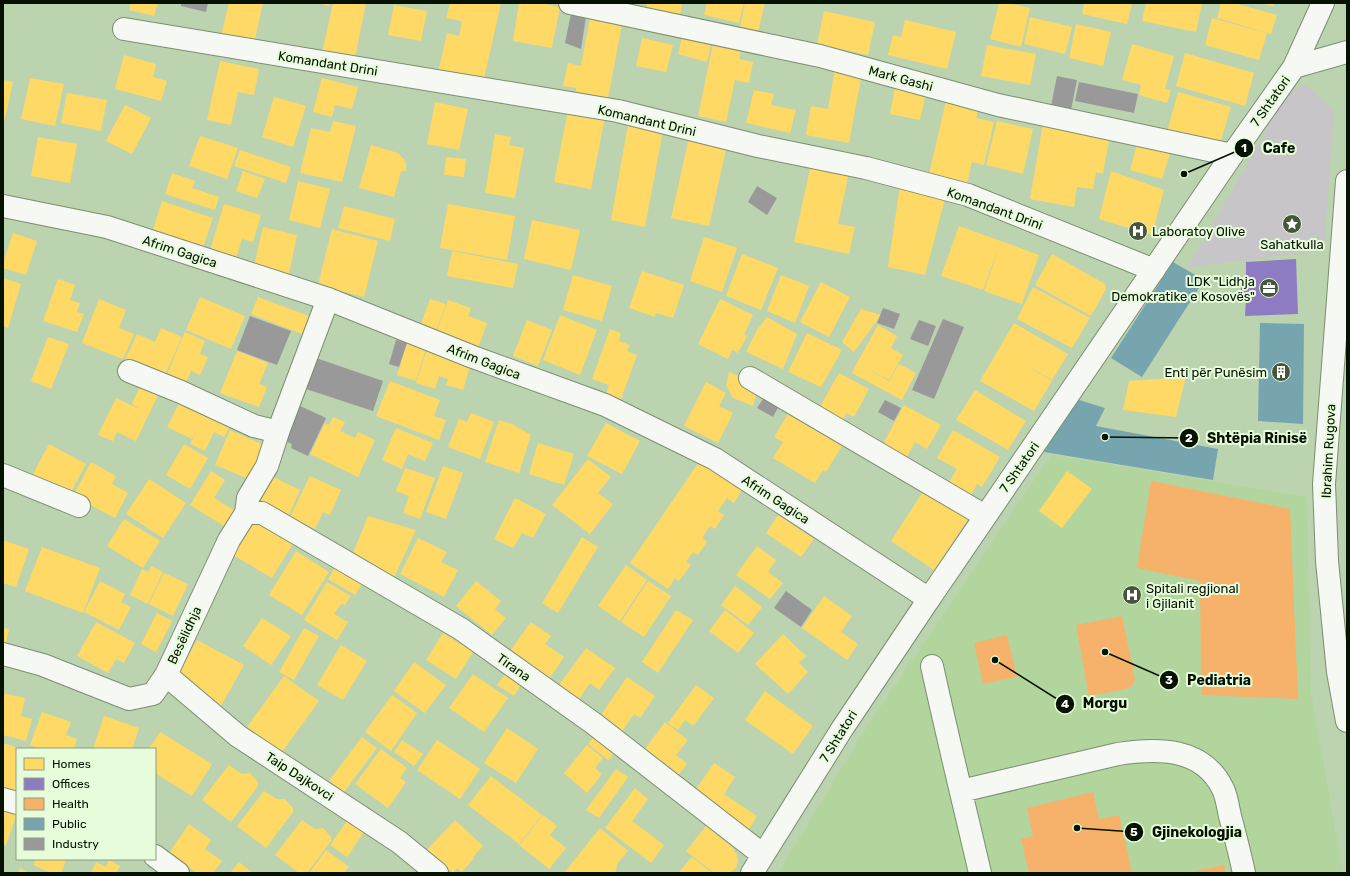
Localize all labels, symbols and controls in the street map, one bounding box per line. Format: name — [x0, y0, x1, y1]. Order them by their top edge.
street label: Komandant Drini — [277, 48, 379, 79]
street label: Mark Gashi — [867, 63, 935, 94]
street label: 7 Shtatori — [1247, 73, 1293, 130]
street label: Komandant Drini — [596, 102, 698, 139]
callout: Cafe — [1234, 135, 1303, 161]
text: Cafe — [1263, 140, 1295, 157]
text: 1 — [1241, 141, 1247, 155]
street label: Komandant Drini — [945, 184, 1045, 233]
place icon: Sahatkulla — [1281, 213, 1303, 235]
hospital icon: Laboratoy Olive — [1127, 220, 1149, 242]
place label: Laboratoy Olive — [1152, 224, 1245, 239]
street label: Afrim Gagica — [140, 232, 219, 272]
place label: Sahatkulla — [1260, 237, 1324, 252]
place label: LDK "Lidhja Demokratike e Kosovës" — [1111, 274, 1255, 304]
office icon: LDK "Lidhja Demokratike e Kosovës" — [1258, 277, 1280, 299]
street label: Afrim Gagica — [445, 341, 523, 383]
building icon: Enti për Punësim — [1270, 361, 1292, 383]
place label: Enti për Punësim — [1164, 365, 1267, 380]
street label: Ibrahim Rugova — [1319, 403, 1339, 499]
callout: Shtëpia Rinisë — [1179, 425, 1315, 451]
text: Shtëpia Rinisë — [1207, 430, 1307, 447]
text: 2 — [1185, 431, 1193, 445]
street label: 7 Shtatori — [996, 439, 1042, 496]
street label: Afrim Gagica — [739, 472, 812, 528]
place label: Spitali regjional i Gjilanit — [1146, 581, 1239, 611]
hospital icon: Spitali regjional i Gjilanit — [1121, 584, 1143, 606]
street label: Besëlidhja — [164, 604, 204, 667]
street label: Tirana — [494, 650, 533, 684]
callout: Pediatria — [1159, 667, 1259, 693]
text: Pediatria — [1187, 672, 1251, 689]
text: 3 — [1165, 673, 1173, 687]
callout: Morgu — [1055, 691, 1135, 717]
text: Morgu — [1083, 695, 1127, 712]
text: 4 — [1061, 697, 1069, 711]
street label: 7 Shtatori — [817, 707, 860, 765]
legend — [16, 748, 156, 860]
street label: Taip Dajkovci — [263, 749, 337, 804]
text: Homes — [52, 757, 91, 771]
text: Offices — [52, 777, 90, 791]
text: Health — [52, 797, 89, 811]
text: Public — [52, 817, 87, 831]
callout: Gjinekologjia — [1124, 819, 1250, 845]
text: Gjinekologjia — [1152, 824, 1242, 841]
text: 5 — [1130, 825, 1138, 839]
text: Industry — [52, 837, 99, 851]

